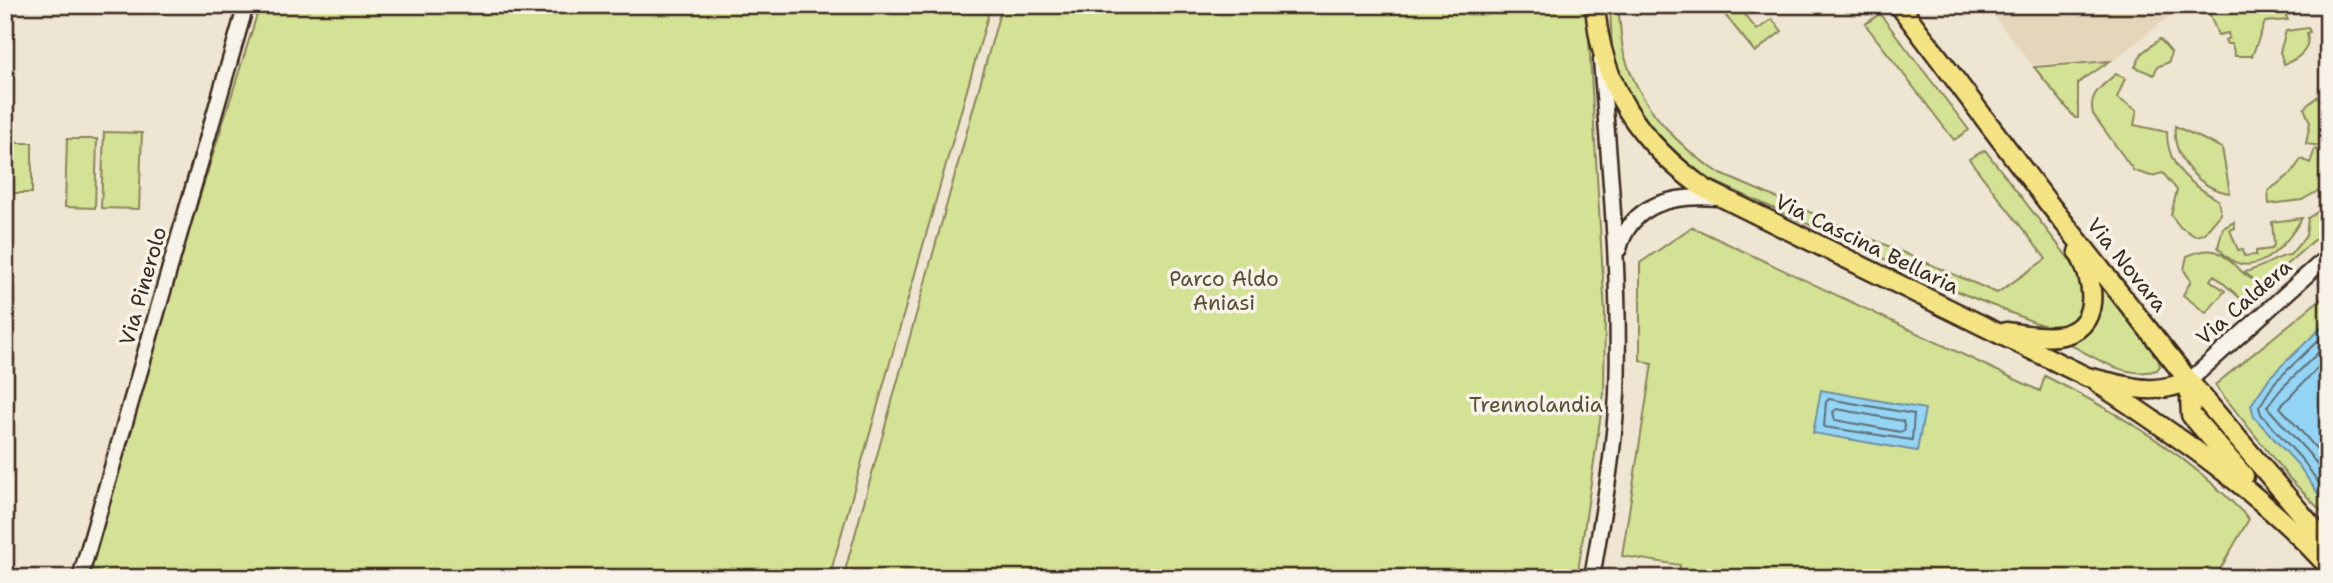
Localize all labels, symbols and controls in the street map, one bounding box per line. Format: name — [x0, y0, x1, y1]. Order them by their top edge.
street label: Via Cascina Bellaria — [1770, 187, 1964, 301]
street label: Via Novara — [2080, 212, 2174, 318]
street label: Via Pinerolo — [113, 223, 173, 349]
street label: Via Caldera — [2190, 253, 2298, 351]
park label: Parco Aldo Aniasi — [1169, 265, 1279, 317]
park label: Trennolandia — [1469, 391, 1603, 419]

